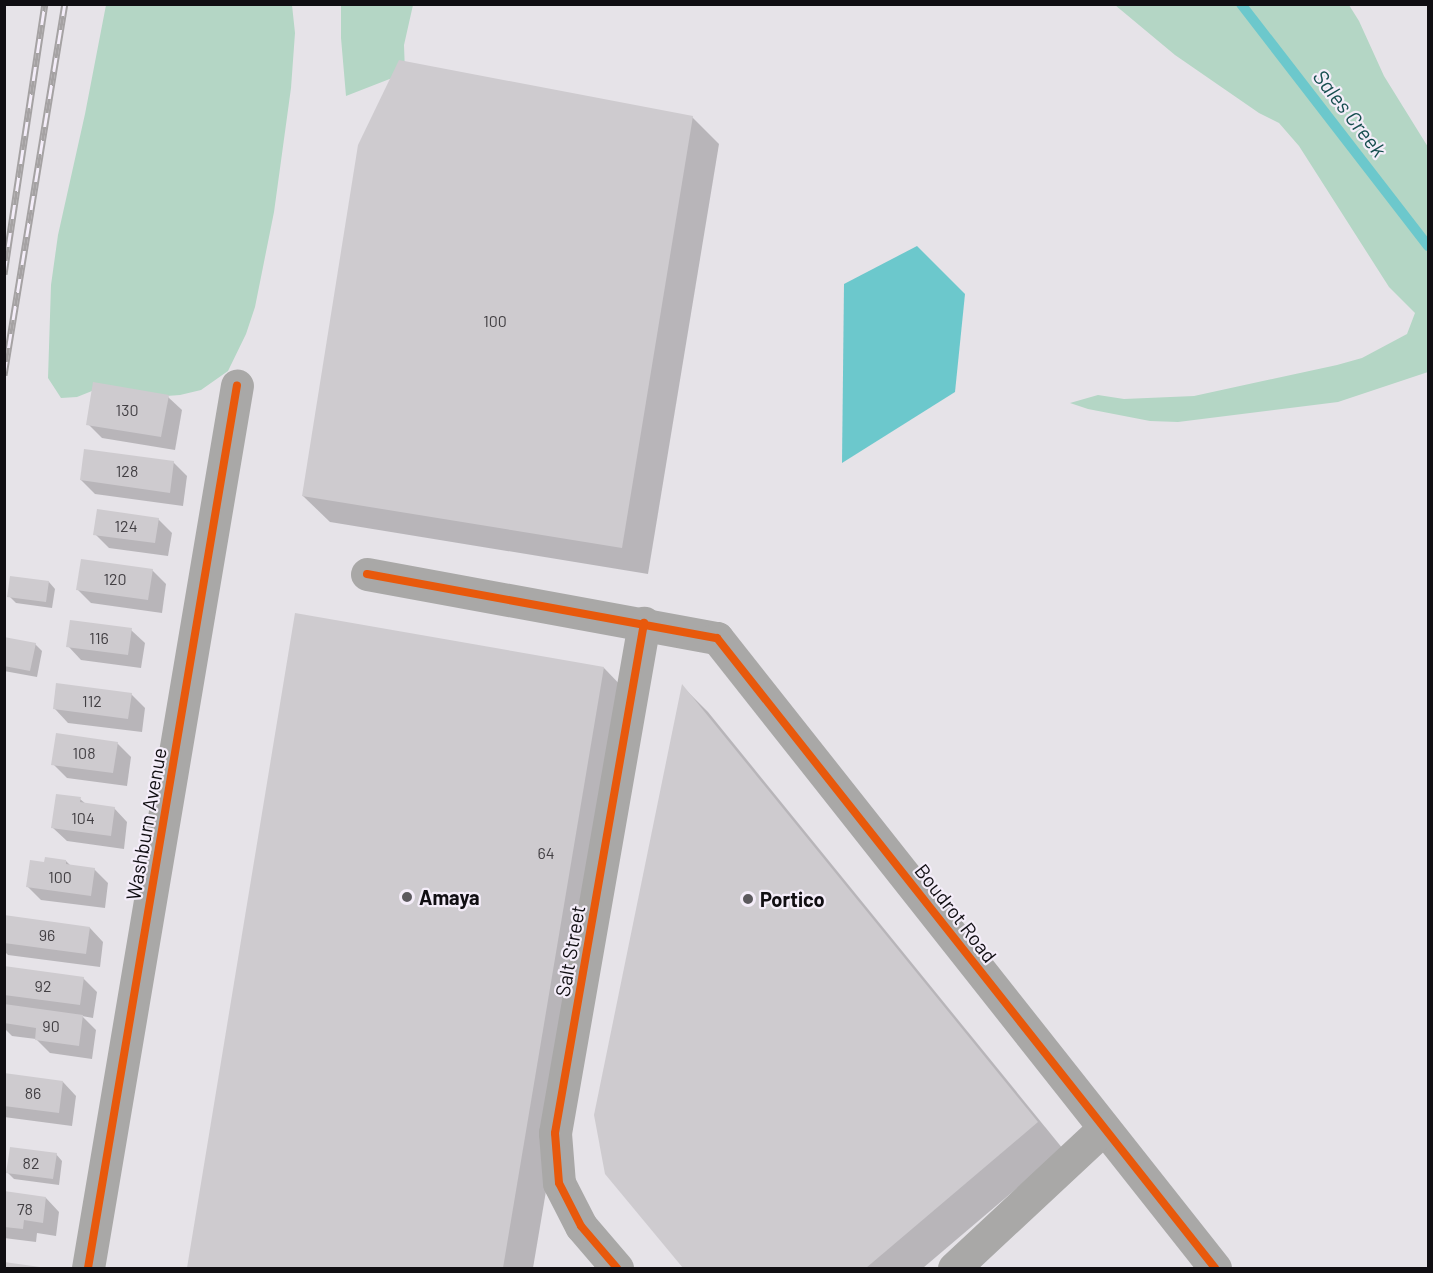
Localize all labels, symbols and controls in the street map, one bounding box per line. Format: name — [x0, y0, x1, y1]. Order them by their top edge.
water label: Sales Creek — [1308, 64, 1392, 162]
house number: 100 — [483, 311, 507, 331]
house number: 130 — [116, 400, 138, 420]
house number: 128 — [116, 461, 138, 481]
house number: 124 — [115, 516, 137, 536]
house number: 120 — [103, 569, 127, 589]
house number: 116 — [89, 628, 109, 648]
house number: 112 — [82, 691, 102, 711]
house number: 108 — [73, 743, 95, 763]
street label: Washburn Avenue — [121, 746, 171, 902]
house number: 104 — [71, 808, 95, 828]
house number: 64 — [537, 843, 555, 863]
street label: Boudrot Road — [910, 859, 1002, 967]
house number: 100 — [48, 867, 72, 887]
place label: Amaya — [419, 885, 479, 909]
place label: Portico — [760, 887, 825, 911]
marker: Amaya — [400, 890, 414, 904]
marker: Portico — [741, 892, 755, 906]
street label: Salt Street — [550, 903, 590, 999]
house number: 96 — [39, 925, 55, 945]
house number: 92 — [35, 976, 51, 996]
house number: 90 — [42, 1016, 60, 1036]
house number: 86 — [25, 1083, 41, 1103]
house number: 82 — [23, 1153, 39, 1173]
house number: 78 — [17, 1199, 33, 1219]

